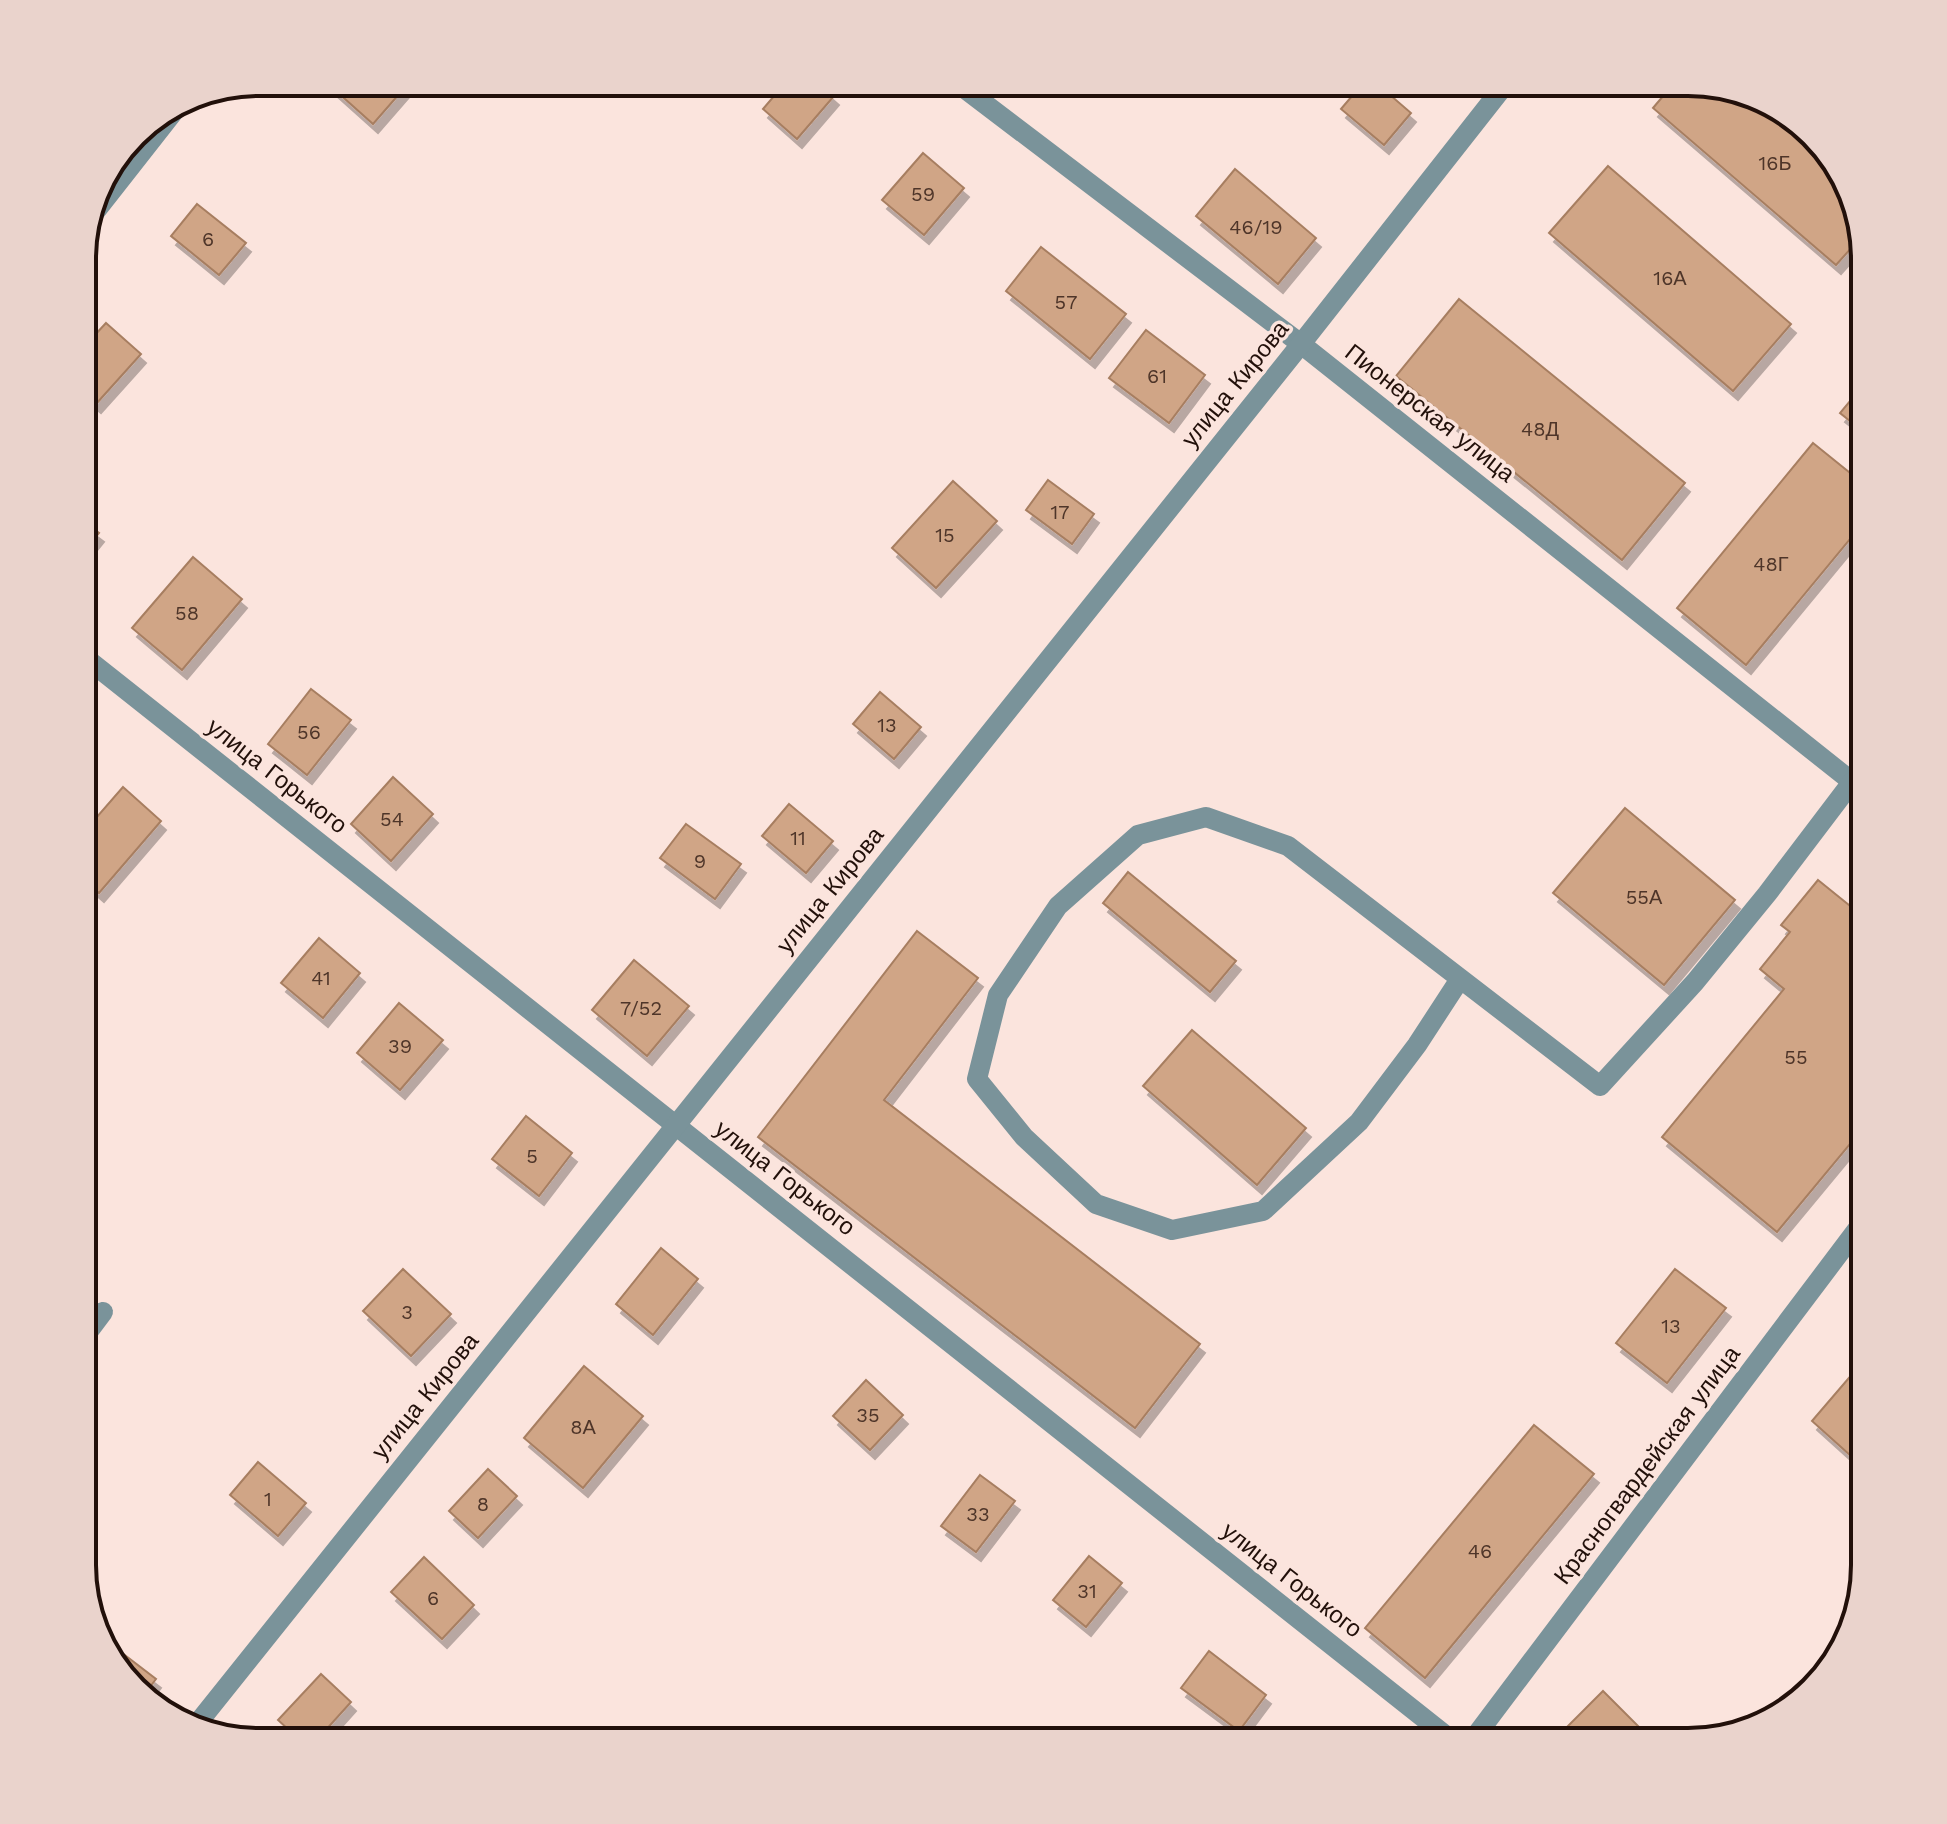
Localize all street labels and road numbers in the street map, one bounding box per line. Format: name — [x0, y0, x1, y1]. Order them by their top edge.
street label: улица Кирова — [1176, 315, 1295, 453]
street label: Пионерская улица — [1340, 338, 1521, 488]
street label: улица Горького — [201, 712, 353, 840]
street label: улица Кирова — [771, 821, 890, 959]
street label: улица Горького — [709, 1114, 861, 1242]
street label: улица Кирова — [366, 1327, 485, 1465]
street label: Красногвардейская улица — [1548, 1340, 1746, 1590]
street label: улица Горького — [1216, 1516, 1368, 1644]

